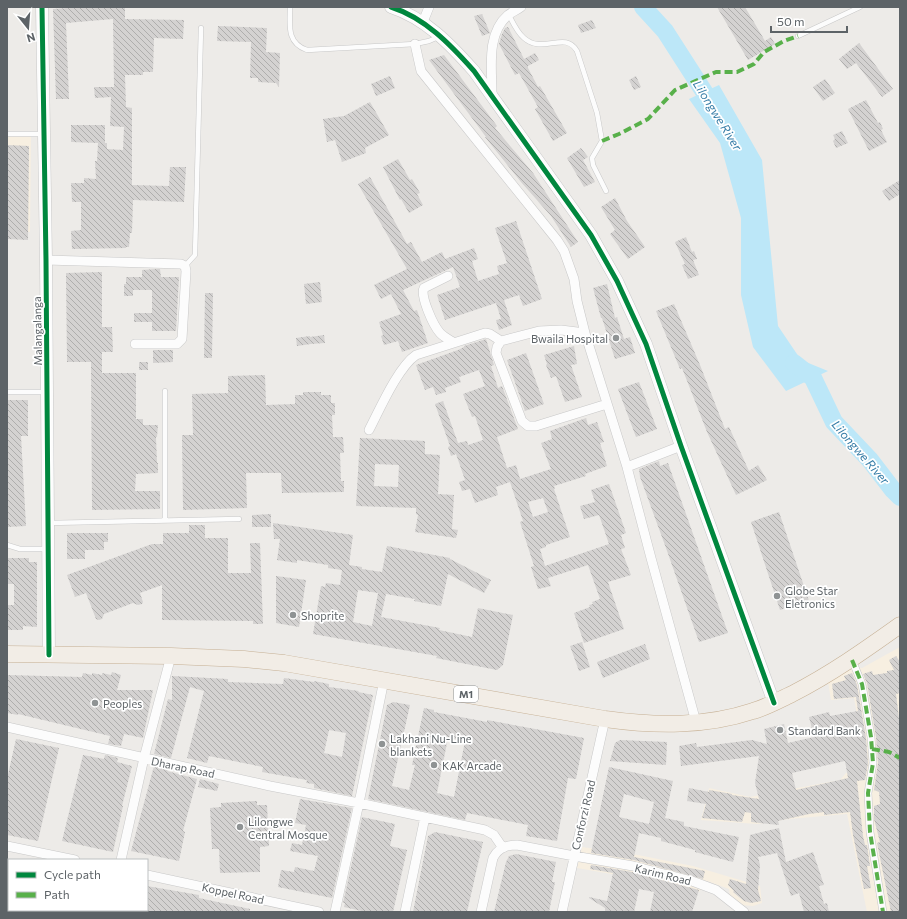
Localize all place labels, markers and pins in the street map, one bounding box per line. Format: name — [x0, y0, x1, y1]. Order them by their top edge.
place label: Bwaila Hospital — [531, 332, 608, 345]
marker: Bwaila Hospital — [611, 333, 621, 343]
place label: Globe Star Eletronics — [785, 584, 838, 610]
marker: Globe Star Eletronics — [772, 591, 782, 601]
place label: Shoprite — [301, 609, 344, 622]
marker: Shoprite — [288, 610, 298, 620]
place label: Peoples — [103, 697, 142, 710]
marker: Peoples — [90, 698, 100, 708]
place label: Standard Bank — [788, 724, 861, 737]
marker: Standard Bank — [775, 725, 785, 735]
place label: Lakhani Nu-Line blankets — [390, 732, 472, 758]
marker: Lakhani Nu-Line blankets — [377, 739, 387, 749]
place label: KAK Arcade — [442, 759, 502, 772]
marker: KAK Arcade — [429, 760, 439, 770]
place label: Lilongwe Central Mosque — [248, 815, 328, 841]
marker: Lilongwe Central Mosque — [235, 822, 245, 832]

